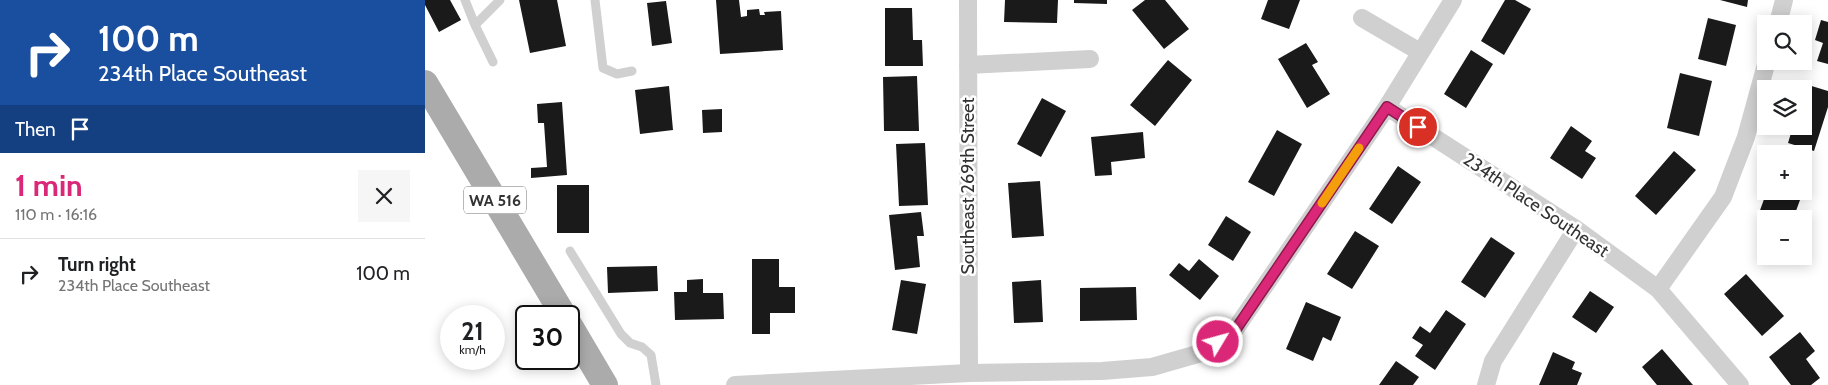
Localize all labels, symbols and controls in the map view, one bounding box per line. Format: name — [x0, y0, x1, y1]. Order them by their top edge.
map controls — [1757, 15, 1812, 265]
button: search — [1757, 15, 1812, 70]
text: 100 m — [98, 17, 199, 60]
icon: right — [15, 20, 80, 85]
text: 234th Place Southeast — [98, 60, 307, 87]
button: layers — [1757, 80, 1812, 135]
street label: Southeast 269th Street — [957, 97, 979, 275]
pin — [1397, 106, 1439, 148]
icon: arrive — [1404, 113, 1432, 141]
icon: arrive — [66, 115, 94, 143]
text: Then — [15, 118, 56, 141]
button: + — [1757, 145, 1812, 200]
street label: 234th Place Southeast — [1459, 148, 1613, 262]
text: 1 min — [15, 167, 83, 204]
button: close — [358, 170, 410, 222]
road number: WA 516 — [464, 186, 526, 214]
text: 110 m · 16:16 — [15, 205, 97, 224]
button: − — [1757, 210, 1812, 265]
text: Turn right — [58, 253, 136, 276]
icon: right — [15, 260, 43, 288]
text: 100 m — [356, 262, 410, 285]
text: 234th Place Southeast — [58, 276, 210, 295]
speed limit sign: 30 — [515, 305, 580, 370]
position arrow — [1191, 315, 1243, 367]
text: 21 — [461, 316, 484, 346]
text: km/h — [459, 342, 486, 357]

